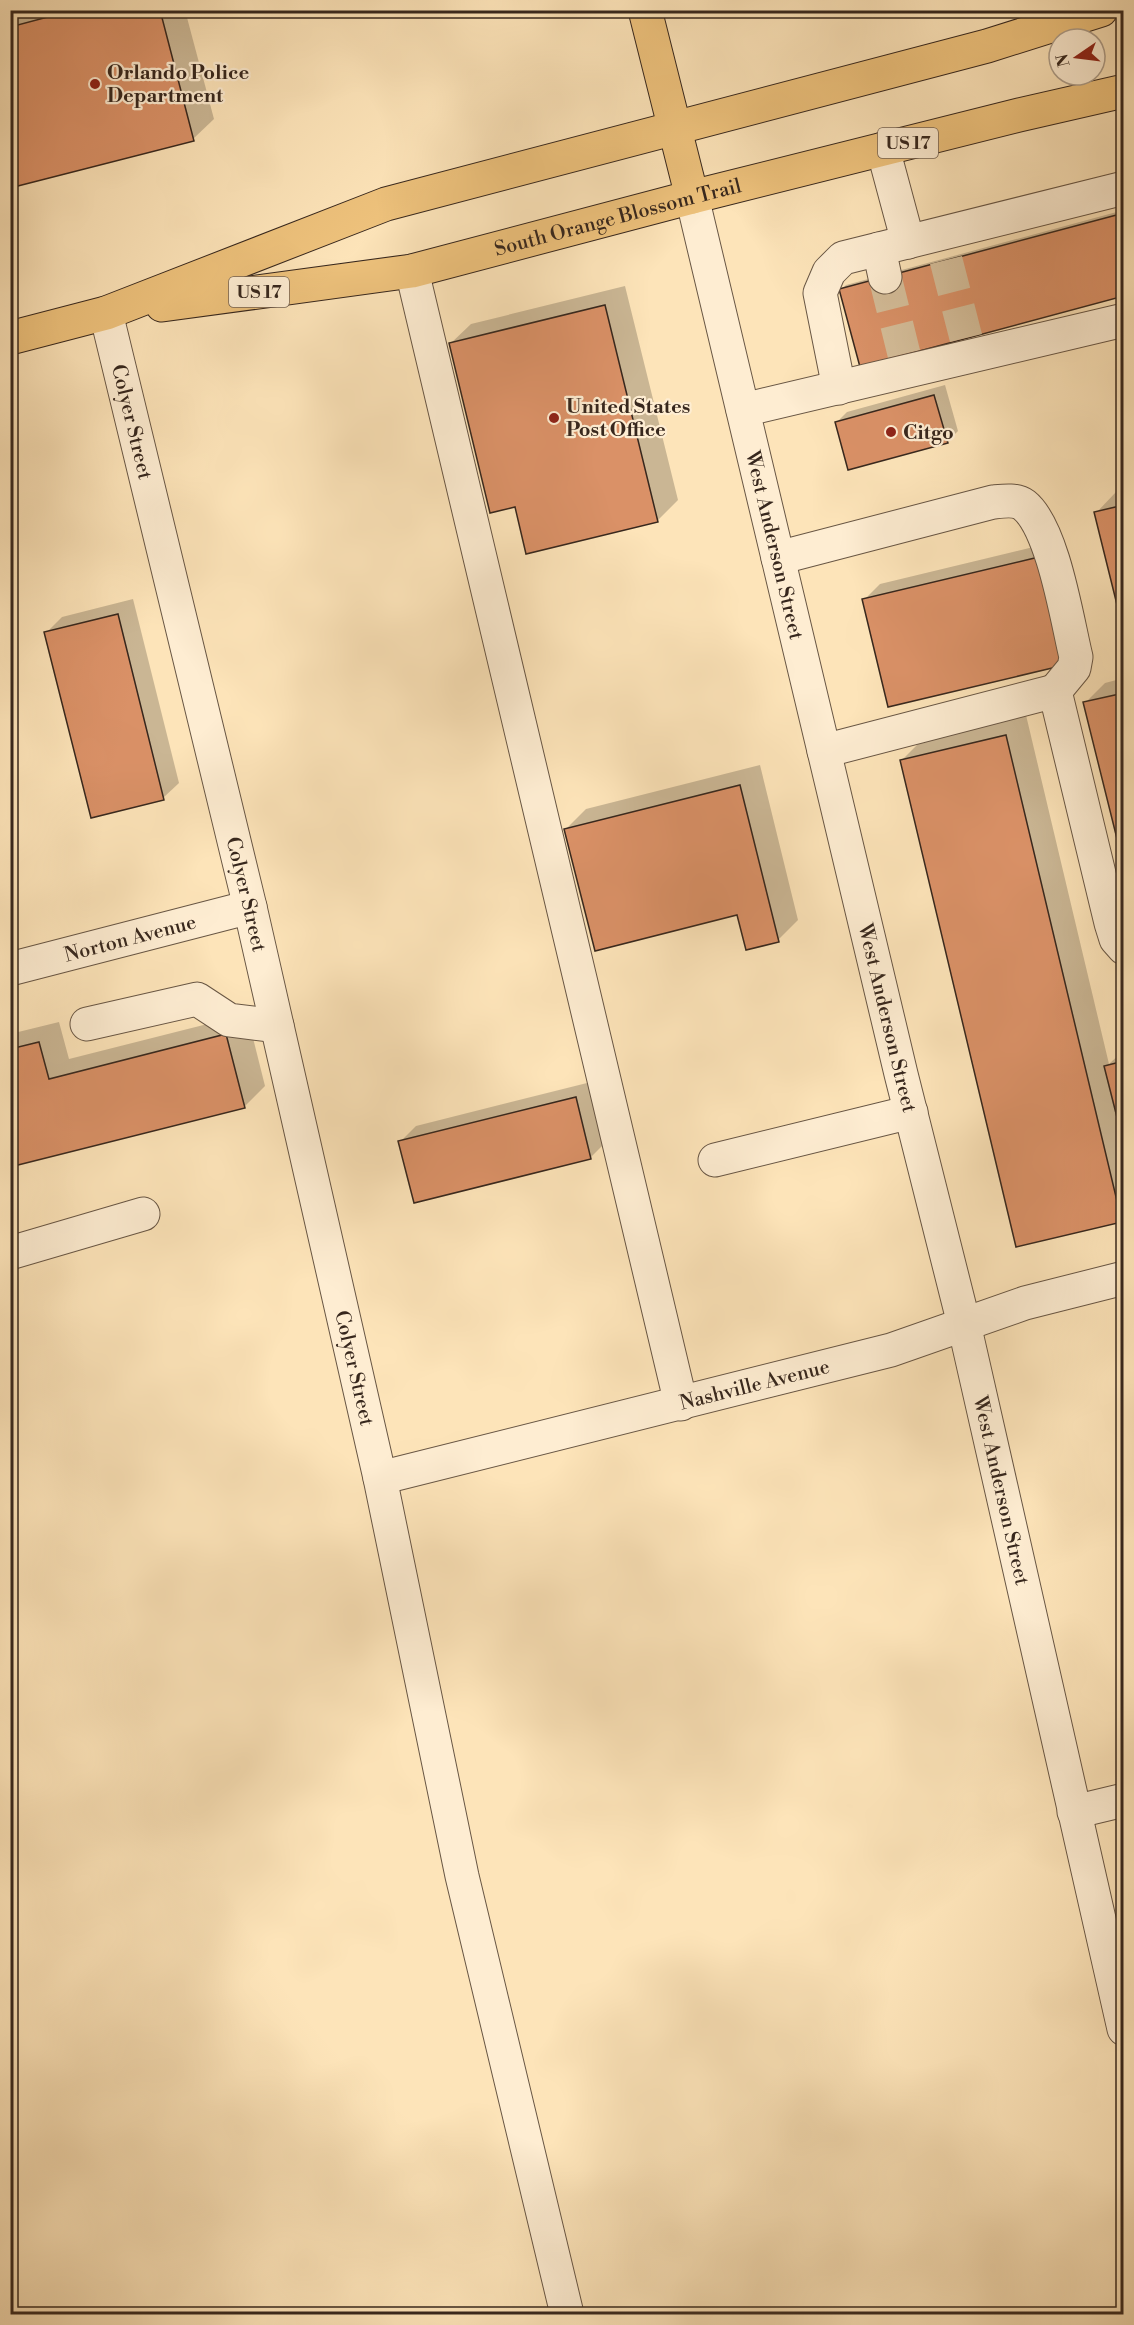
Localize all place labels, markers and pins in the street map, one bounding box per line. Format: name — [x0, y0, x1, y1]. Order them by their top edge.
place label: Orlando Police Department — [107, 61, 249, 109]
marker: Orlando Police Department — [88, 77, 102, 91]
place label: United States Post Office — [566, 395, 690, 443]
marker: United States Post Office — [547, 411, 561, 425]
place label: Citgo — [903, 421, 954, 446]
marker: Citgo — [884, 425, 898, 439]

